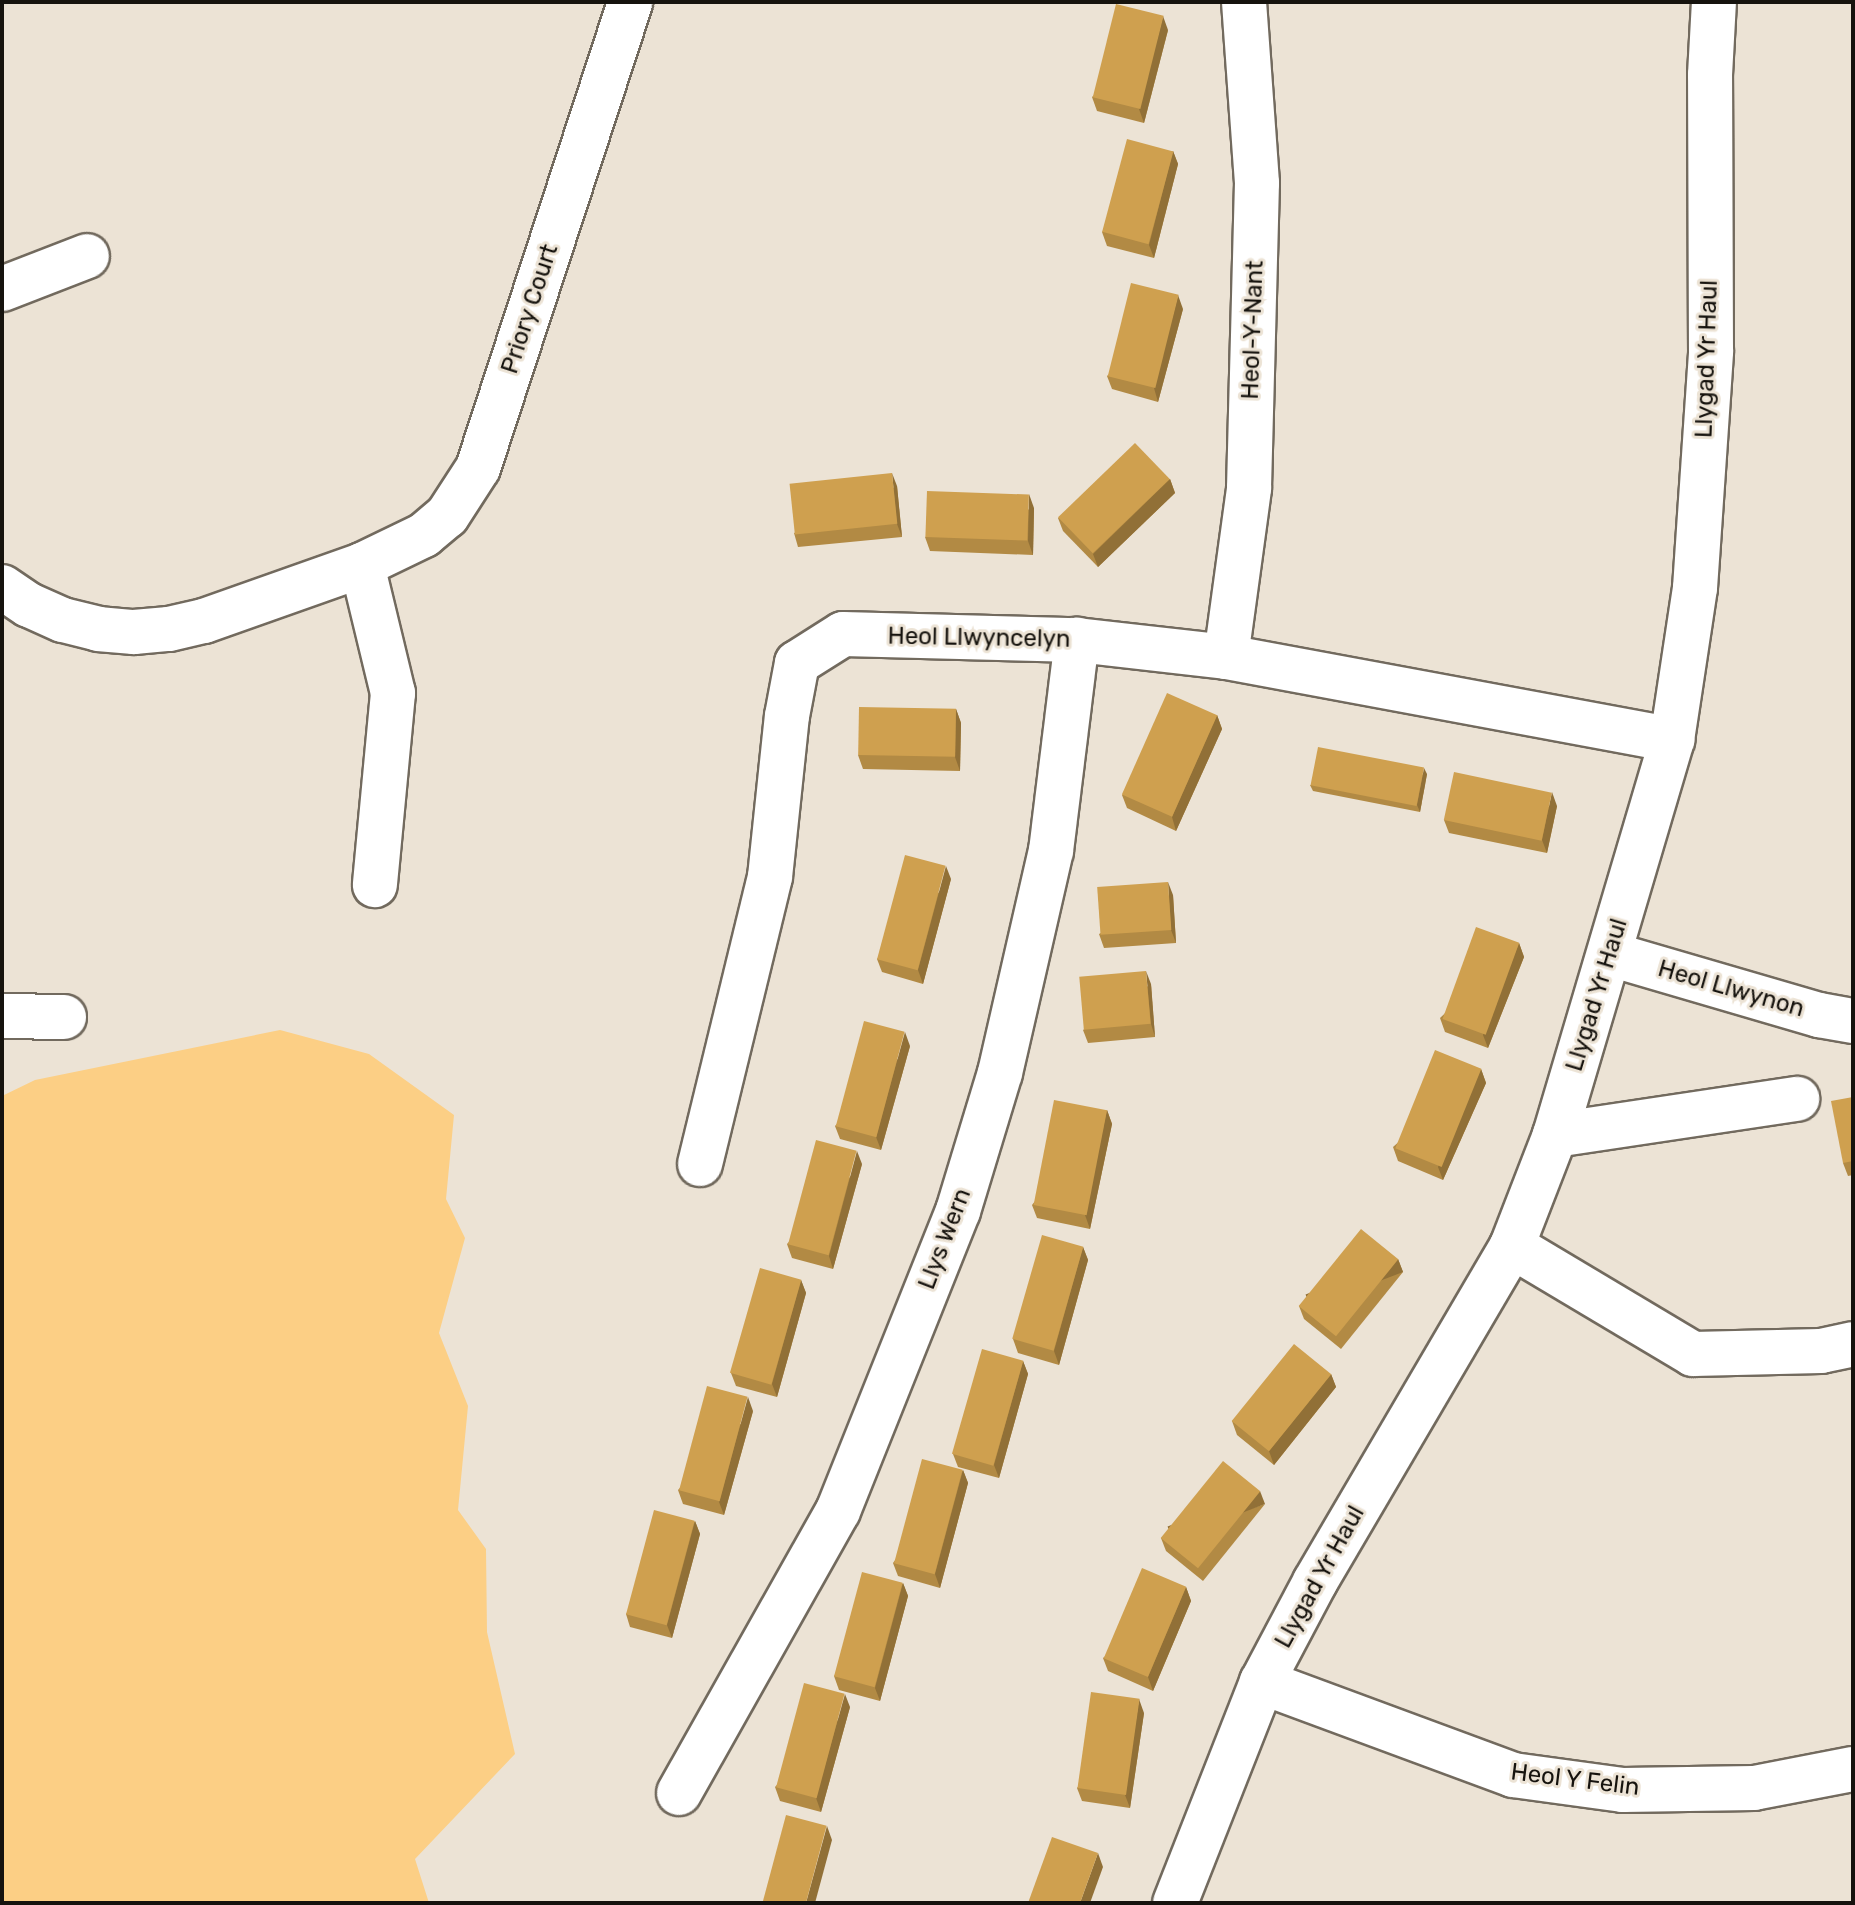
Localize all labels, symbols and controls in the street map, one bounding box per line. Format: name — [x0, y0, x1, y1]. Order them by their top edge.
street label: Priory Court — [495, 240, 565, 378]
street label: Heol-Y-Nant — [1236, 260, 1270, 400]
street label: Llygad Yr Haul — [1690, 279, 1724, 439]
street label: Heol Llwyncelyn — [887, 622, 1071, 654]
street label: Llygad Yr Haul — [1560, 915, 1634, 1075]
street label: Heol Llwynon — [1655, 954, 1807, 1024]
street label: Llys Wern — [913, 1184, 977, 1294]
street label: Llygad Yr Haul — [1269, 1500, 1371, 1654]
street label: Heol Y Felin — [1508, 1758, 1642, 1802]

